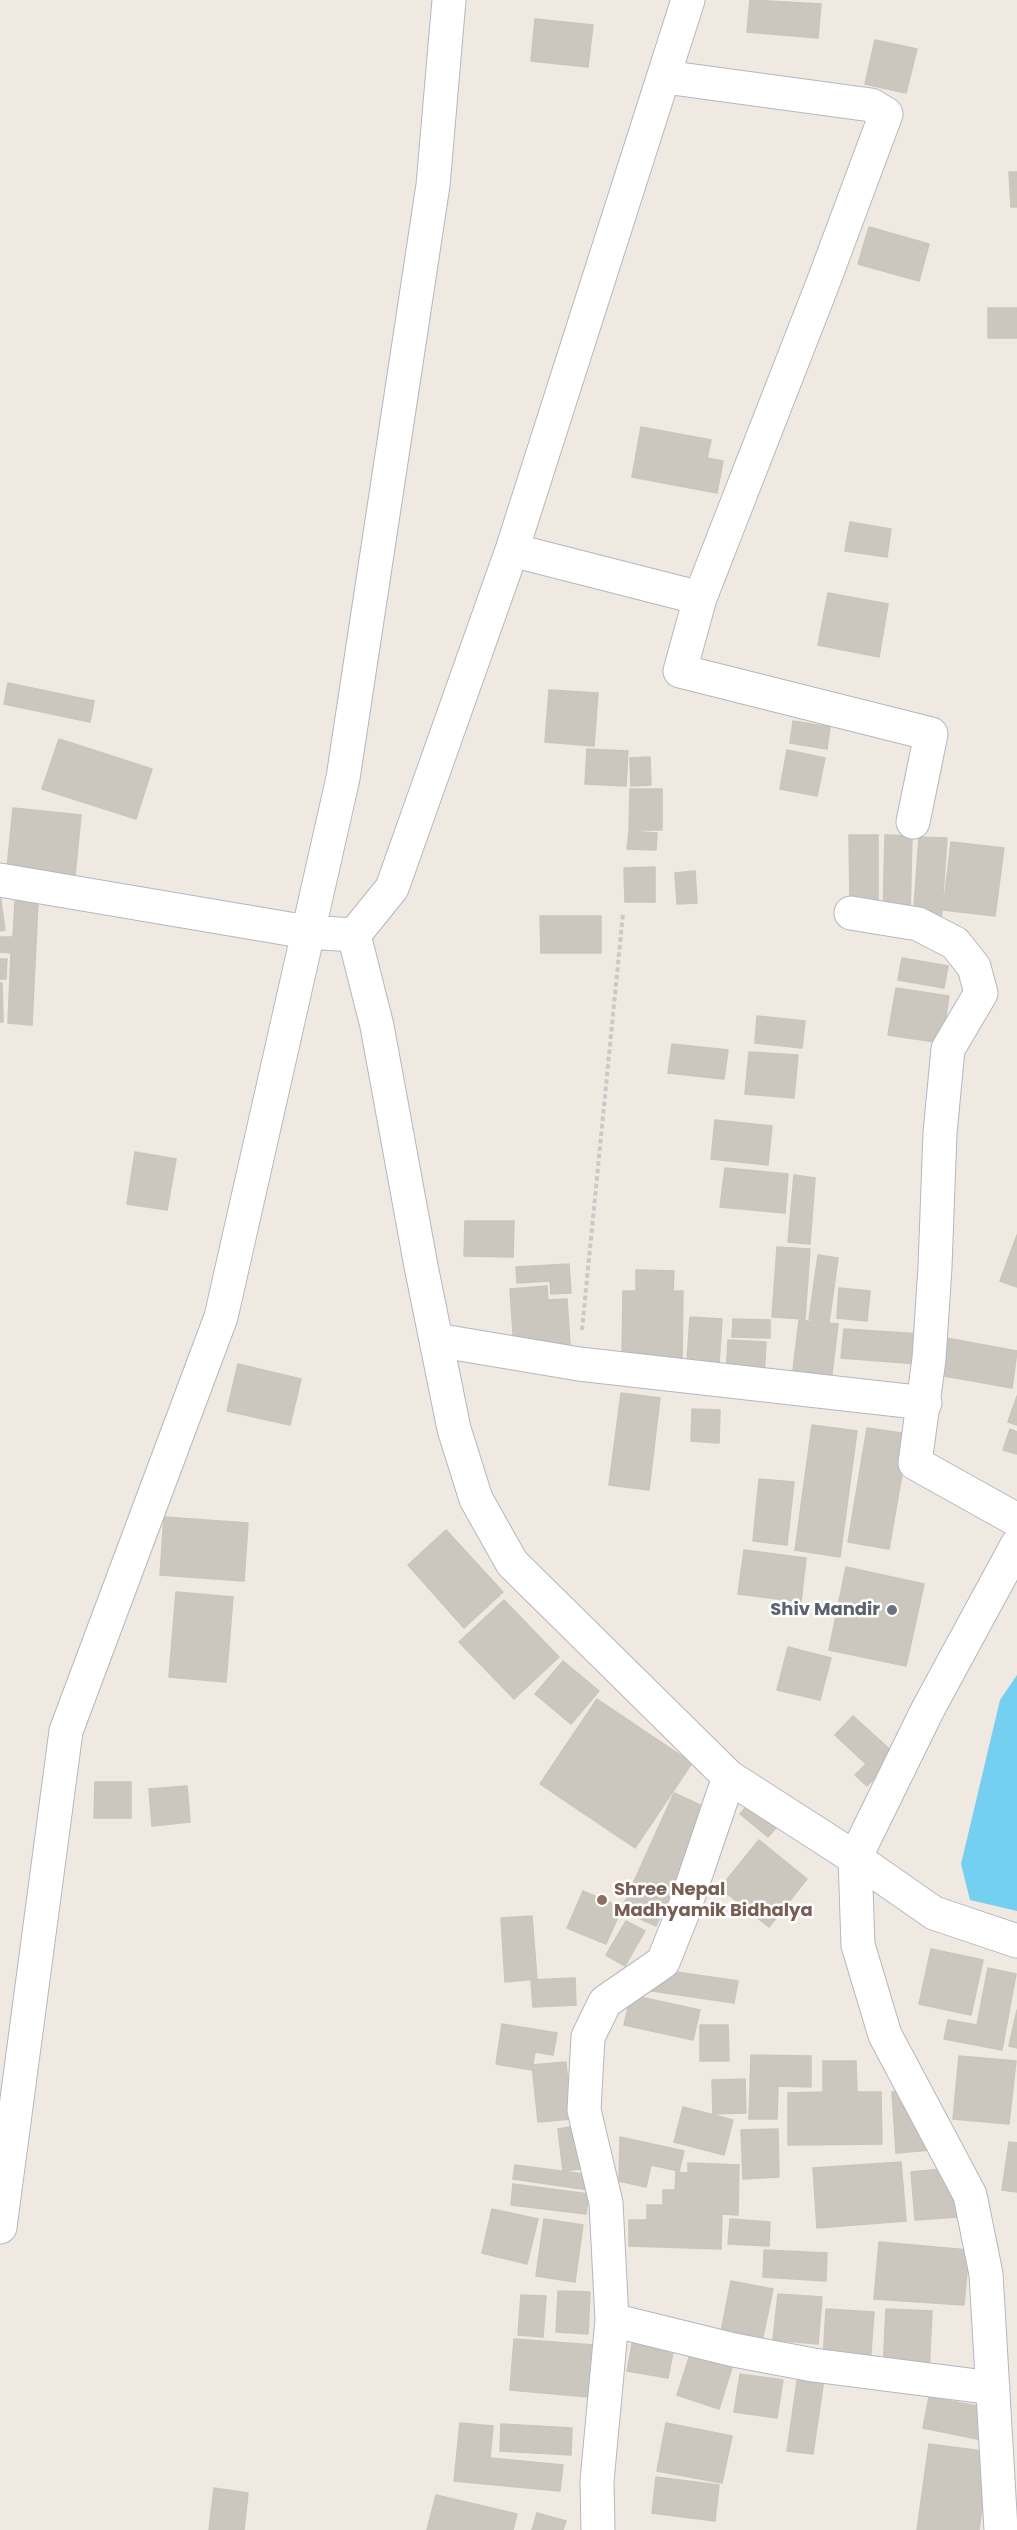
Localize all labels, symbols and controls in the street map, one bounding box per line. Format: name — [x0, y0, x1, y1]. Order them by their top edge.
place label: Shiv Mandir — [770, 1599, 880, 1621]
marker: Shiv Mandir — [885, 1603, 899, 1617]
place label: Shree Nepal Madhyamik Bidhalya — [614, 1879, 813, 1922]
marker: Shree Nepal Madhyamik Bidhalya — [595, 1893, 609, 1907]

